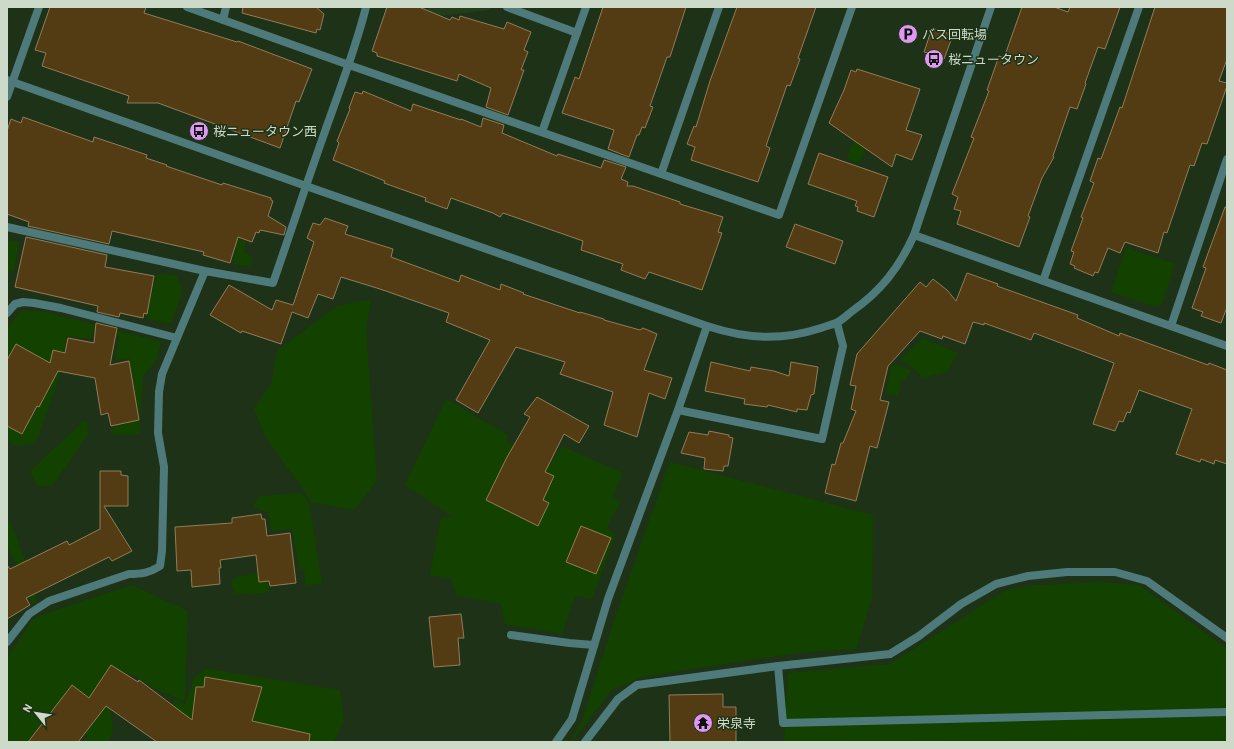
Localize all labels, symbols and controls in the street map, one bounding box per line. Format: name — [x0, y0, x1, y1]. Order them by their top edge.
parking icon: バス回転場 — [897, 23, 919, 45]
place label: バス回転場 — [922, 26, 987, 42]
bus stop icon: 桜ニュータウン — [923, 48, 945, 70]
place label: 桜ニュータウン — [948, 51, 1039, 67]
bus stop icon: 桜ニュータウン西 — [188, 120, 210, 142]
place label: 桜ニュータウン西 — [213, 123, 317, 139]
north arrow — [16, 693, 56, 733]
text: N — [19, 701, 34, 714]
temple icon: 栄泉寺 — [692, 712, 714, 734]
place label: 栄泉寺 — [717, 715, 756, 731]

